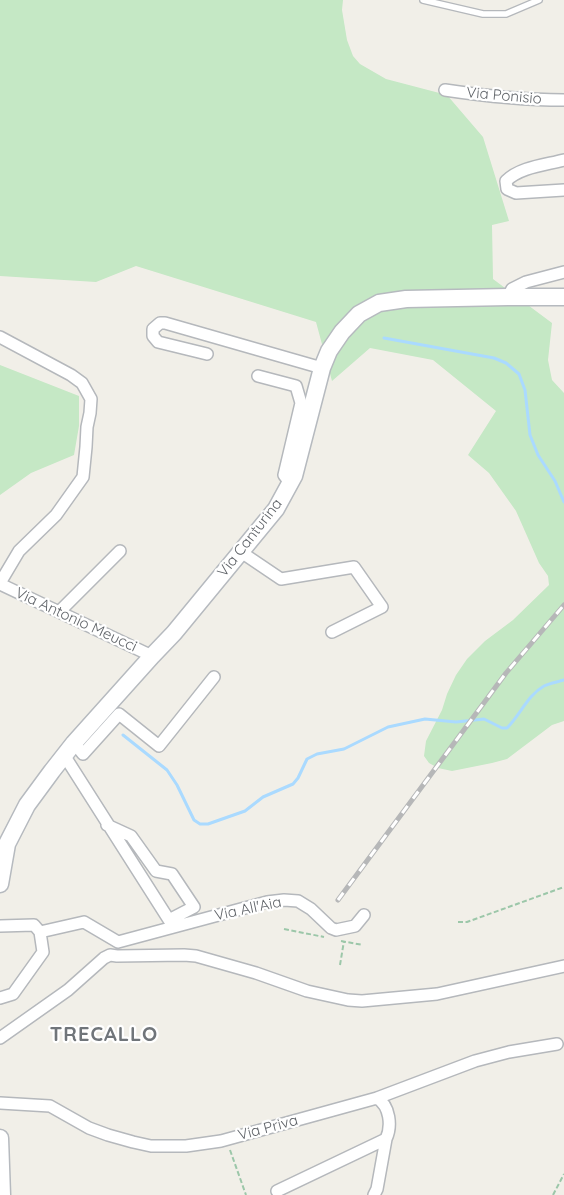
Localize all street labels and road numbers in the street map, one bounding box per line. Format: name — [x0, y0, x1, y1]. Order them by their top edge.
street label: Via Ponisio — [466, 84, 542, 108]
street label: Via Canturina — [214, 495, 286, 581]
street label: Via Antonio Meucci — [12, 584, 140, 656]
street label: Via All'Aia — [213, 893, 283, 925]
street label: Via Priva — [236, 1111, 300, 1145]

